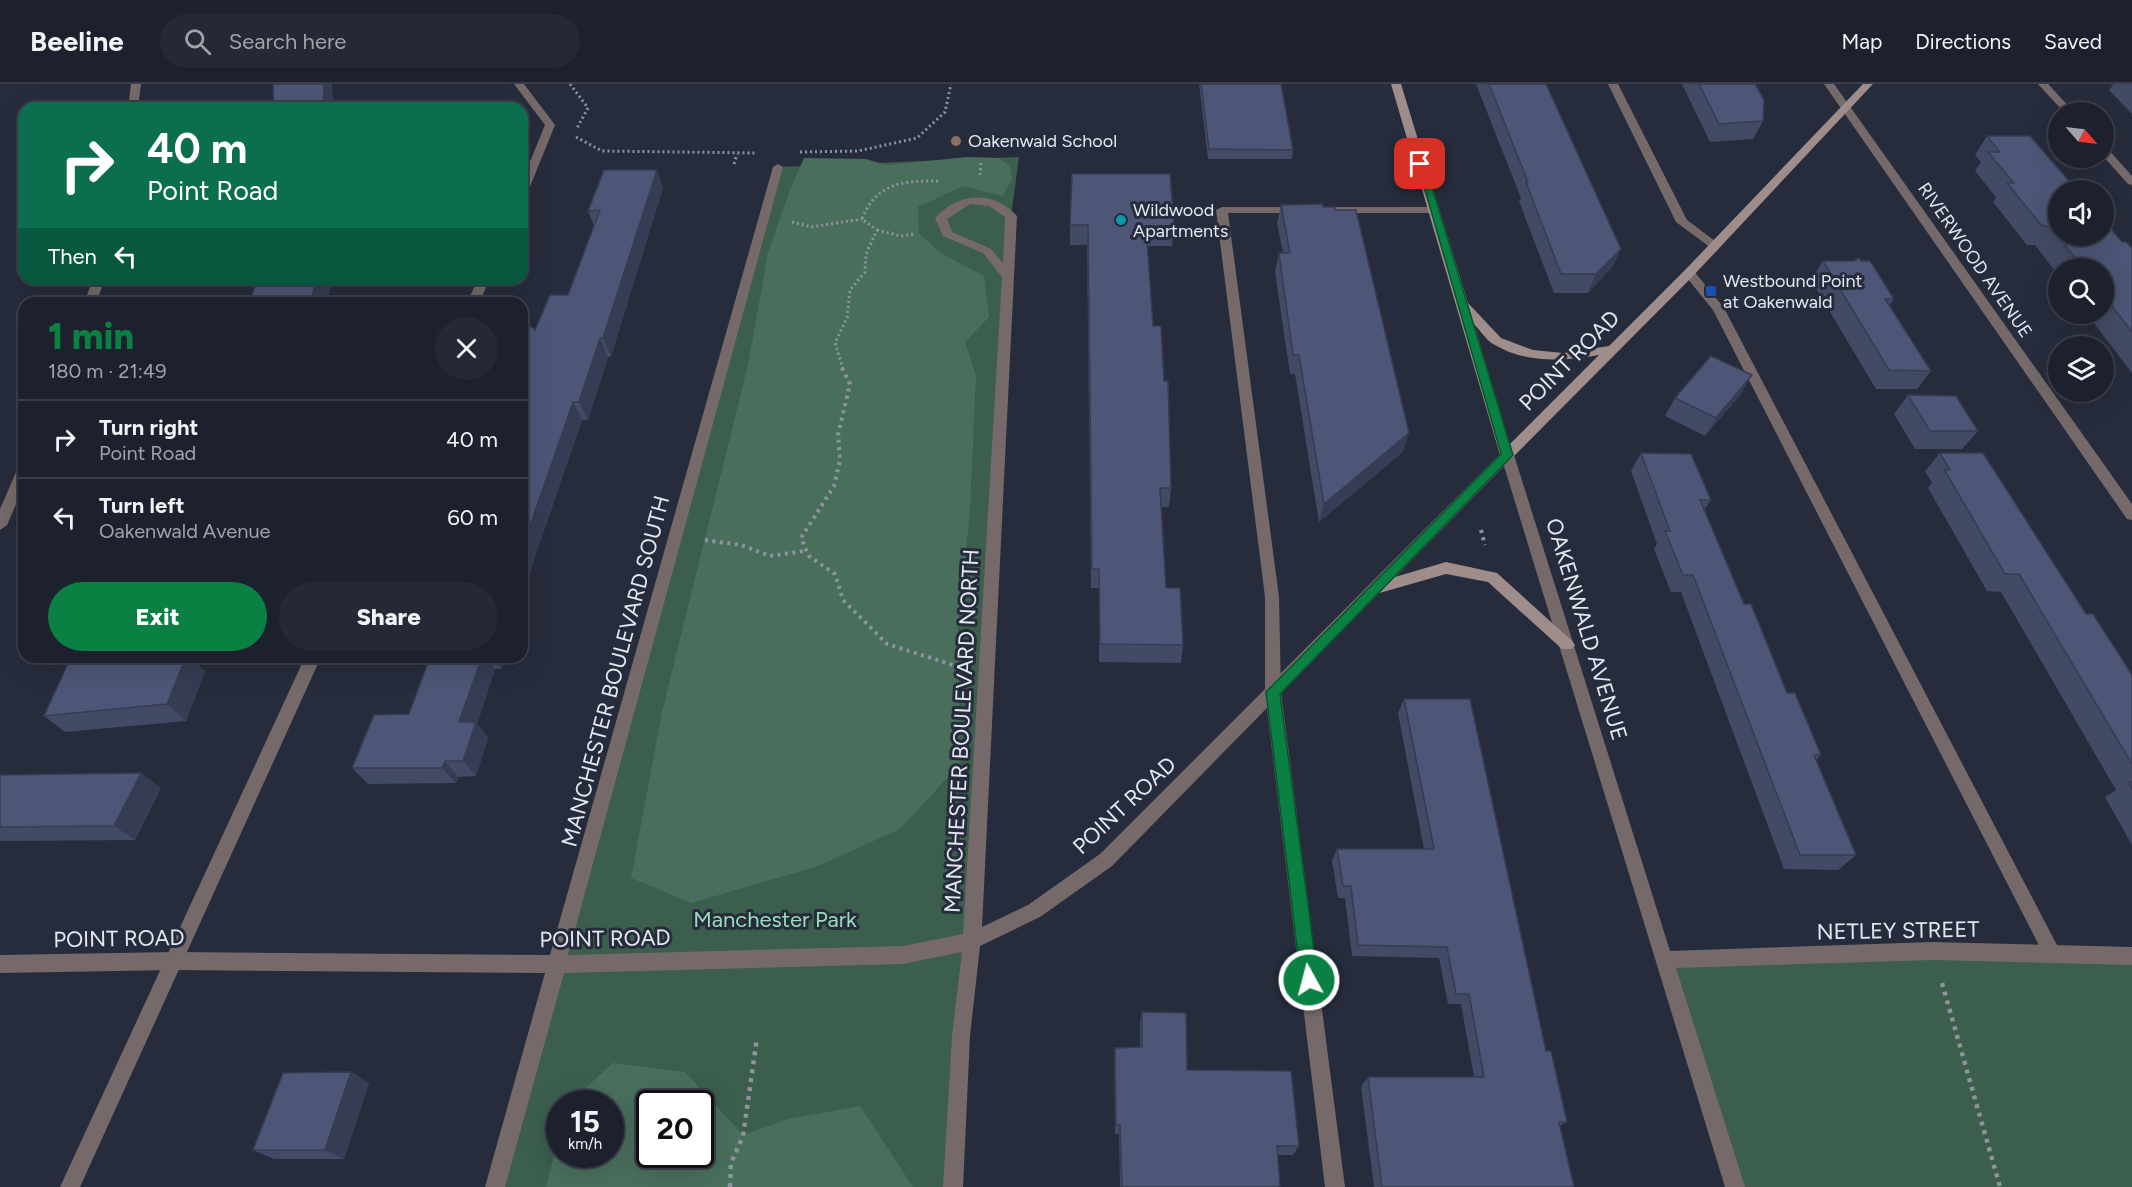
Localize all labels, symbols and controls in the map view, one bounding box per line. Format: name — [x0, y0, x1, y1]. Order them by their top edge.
search box — [160, 14, 580, 68]
text: Beeline — [30, 24, 124, 58]
icon: search — [181, 25, 214, 58]
text: Search here — [229, 28, 346, 55]
text: Map — [1841, 29, 1882, 54]
text: Directions — [1915, 29, 2011, 54]
text: Saved — [2044, 29, 2102, 54]
north arrow — [2048, 102, 2114, 168]
map controls — [2048, 102, 2114, 402]
text: 40 m — [147, 123, 247, 174]
icon: right — [48, 126, 126, 204]
place label: Oakenwald School — [968, 130, 1117, 152]
marker: Oakenwald School — [949, 134, 963, 148]
pin — [1394, 138, 1445, 189]
icon: arrive — [1403, 147, 1436, 180]
text: Point Road — [147, 174, 278, 207]
street label: RIVERWOOD AVENUE — [1913, 178, 2037, 342]
button: sound — [2048, 180, 2114, 246]
place label: Wildwood Apartments — [1133, 199, 1228, 242]
marker: Wildwood Apartments — [1114, 213, 1128, 227]
icon: left — [109, 240, 142, 273]
text: Then — [48, 243, 97, 270]
button: search — [2048, 258, 2114, 324]
place label: Westbound Point at Oakenwald — [1723, 270, 1863, 313]
marker: Westbound Point at Oakenwald — [1704, 284, 1718, 298]
street label: POINT ROAD — [1513, 304, 1625, 416]
text: 1 min — [48, 315, 134, 358]
button: close — [435, 317, 498, 380]
button: layers — [2048, 336, 2114, 402]
text: 180 m · 21:49 — [48, 359, 167, 383]
text: Turn right — [99, 414, 198, 441]
icon: right — [48, 423, 81, 456]
text: 40 m — [446, 426, 498, 453]
text: Point Road — [99, 441, 196, 465]
text: Turn left — [99, 492, 185, 519]
street label: MANCHESTER BOULEVARD SOUTH — [556, 493, 675, 850]
icon: left — [48, 501, 81, 534]
text: 60 m — [447, 504, 498, 531]
street label: OAKENWALD AVENUE — [1540, 515, 1633, 743]
text: Oakenwald Avenue — [99, 519, 270, 543]
street label: MANCHESTER BOULEVARD NORTH — [938, 548, 985, 914]
button: Exit — [48, 582, 267, 651]
button: Share — [279, 582, 498, 651]
street label: POINT ROAD — [1067, 751, 1182, 860]
park label: Manchester Park — [693, 906, 857, 933]
street label: NETLEY STREET — [1816, 916, 1980, 945]
street label: POINT ROAD — [53, 924, 185, 953]
street label: POINT ROAD — [539, 924, 671, 953]
position arrow — [1277, 948, 1341, 1012]
speed limit sign: 20 — [636, 1090, 714, 1168]
text: 15 — [570, 1103, 600, 1140]
text: km/h — [568, 1135, 602, 1153]

